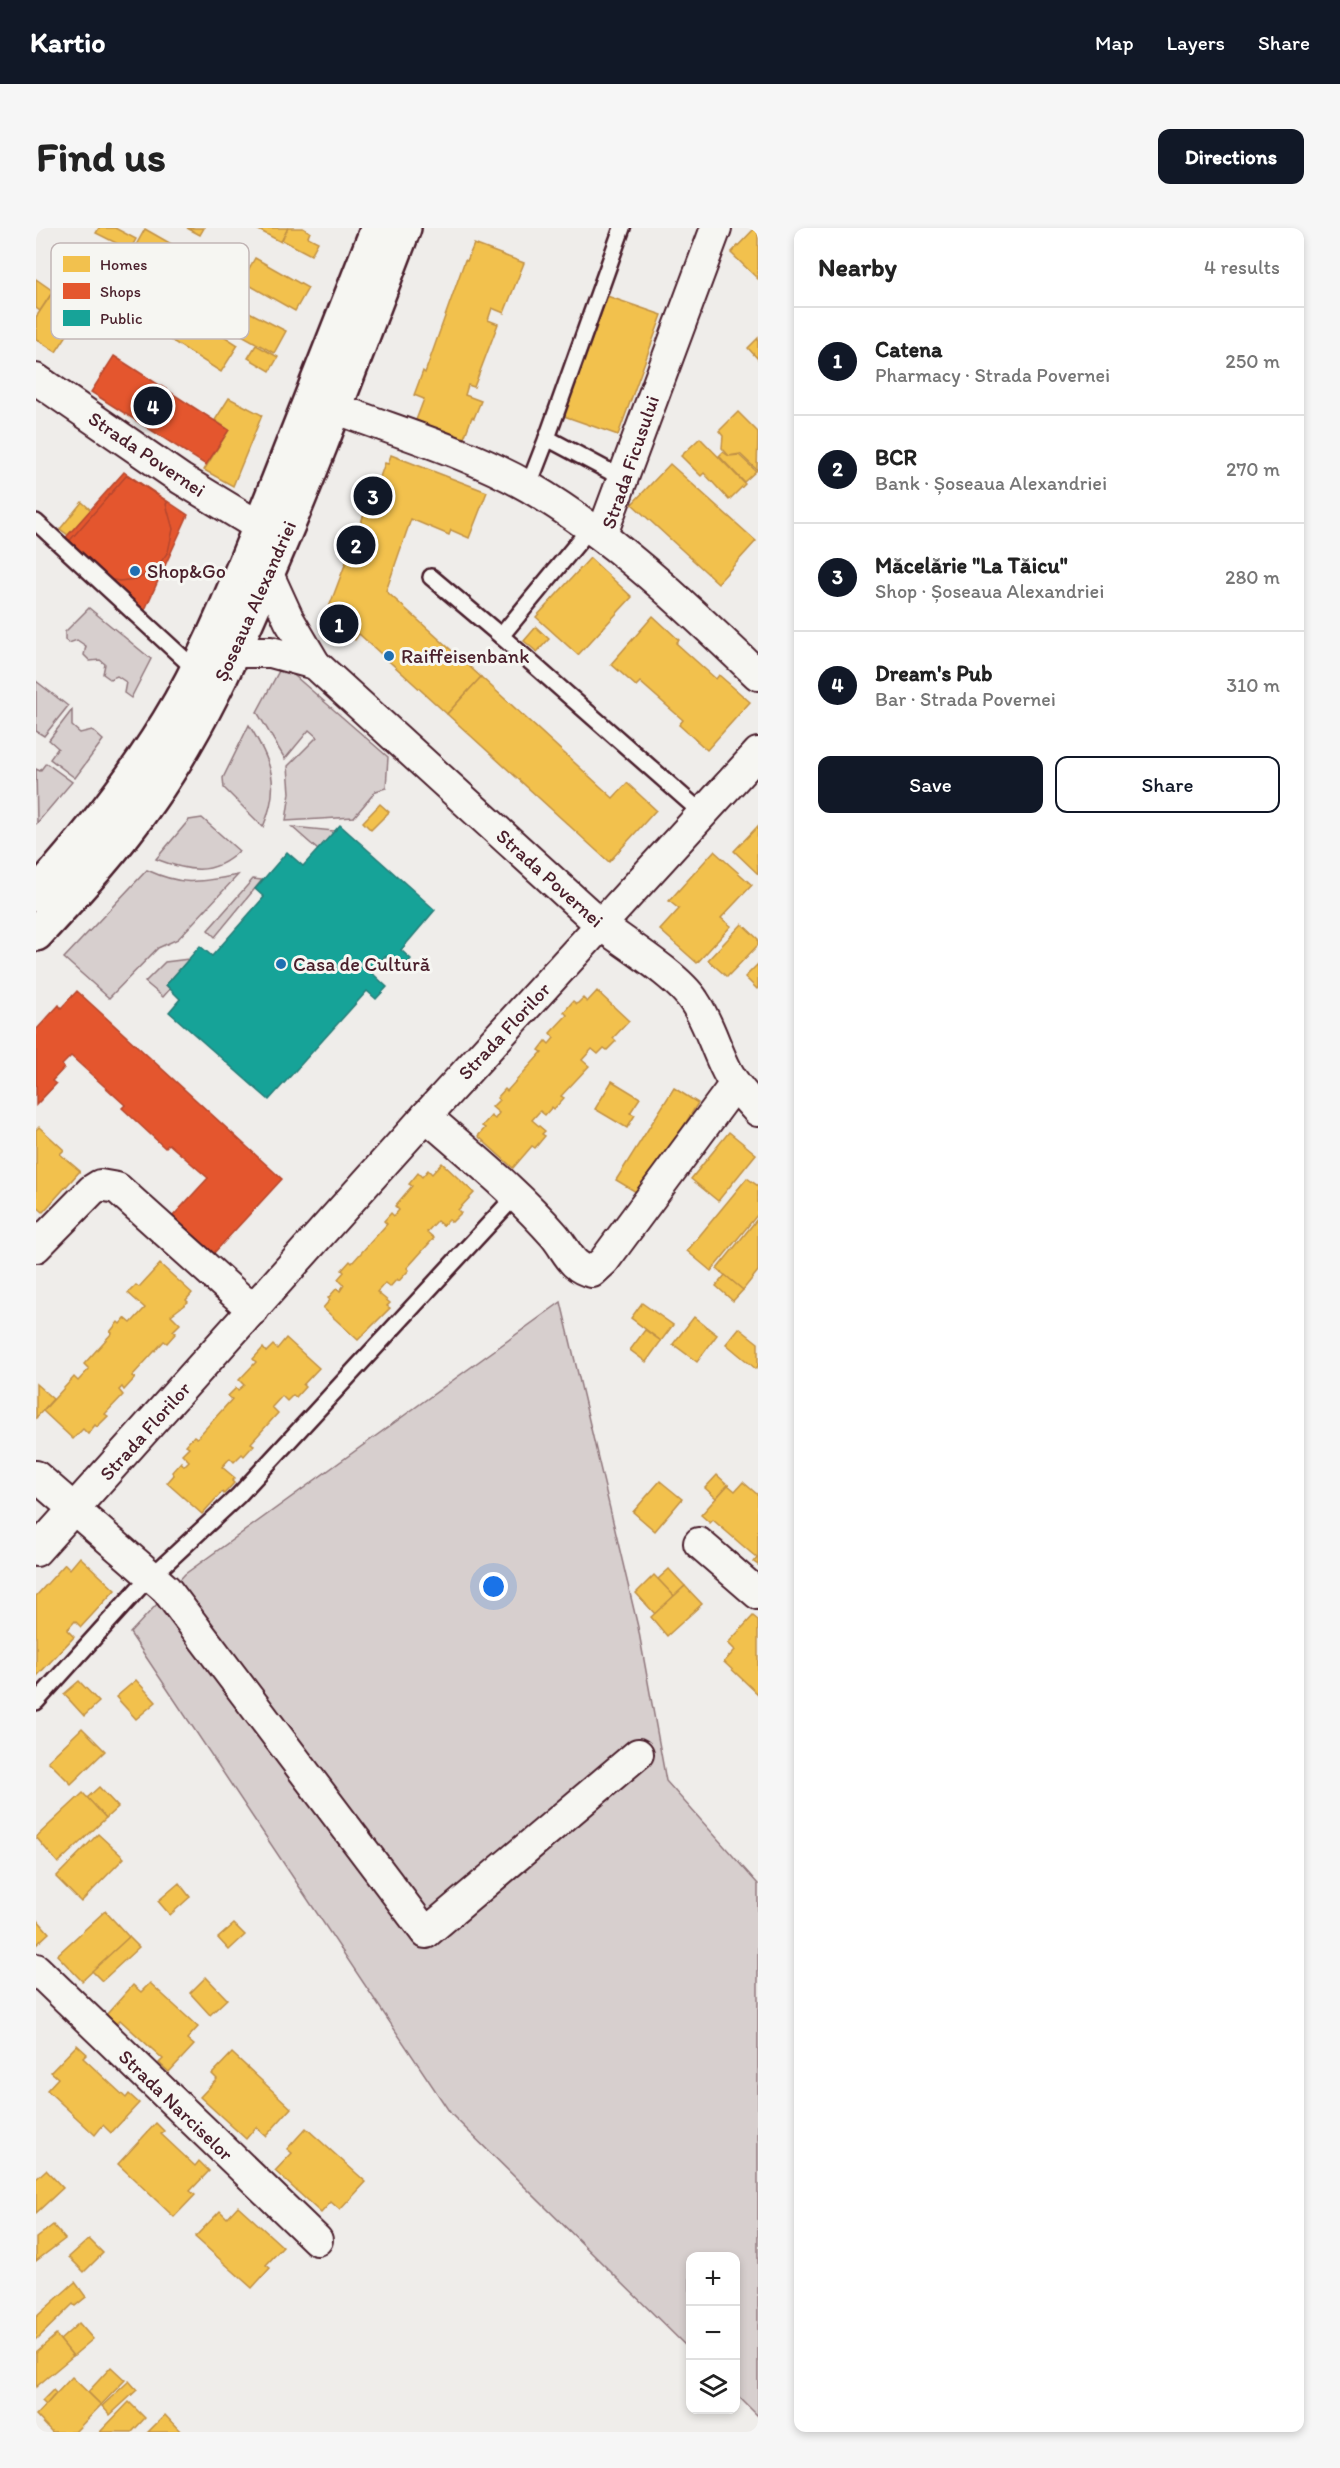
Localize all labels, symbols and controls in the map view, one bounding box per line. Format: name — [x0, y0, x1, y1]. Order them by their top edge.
text: Kartio — [30, 25, 105, 59]
text: Map — [1095, 30, 1134, 55]
text: Layers — [1167, 30, 1225, 55]
text: Share — [1258, 30, 1310, 55]
button: Directions — [1158, 129, 1304, 184]
text: Find us — [36, 131, 166, 182]
legend — [51, 243, 249, 339]
text: Nearby — [818, 251, 897, 283]
text: Homes — [100, 255, 147, 274]
text: 4 results — [1204, 255, 1280, 279]
text: Shops — [100, 282, 141, 301]
text: Public — [100, 309, 142, 328]
text: Catena — [875, 336, 942, 363]
text: 1 — [833, 349, 842, 373]
text: 250 m — [1225, 349, 1280, 373]
text: Pharmacy · Strada Povernei — [875, 363, 1110, 387]
pin: 4 — [134, 384, 172, 429]
street label: Strada Ficusului — [596, 392, 664, 532]
street label: Strada Povernei — [84, 406, 210, 502]
text: BCR — [875, 444, 917, 471]
text: 2 — [832, 457, 843, 481]
text: 270 m — [1226, 457, 1280, 481]
text: Bank · Șoseaua Alexandriei — [875, 471, 1107, 495]
pin: 3 — [354, 474, 392, 518]
street label: Șoseaua Alexandriei — [209, 517, 301, 685]
pin: 2 — [336, 522, 376, 568]
text: Măcelărie "La Tăicu" — [875, 552, 1068, 579]
place label: Shop&Go — [147, 559, 226, 583]
marker: Shop&Go — [128, 564, 142, 578]
text: 3 — [832, 565, 843, 589]
text: 280 m — [1225, 565, 1280, 589]
text: Shop · Șoseaua Alexandriei — [875, 579, 1104, 603]
pin: 1 — [320, 602, 358, 646]
place label: Raiffeisenbank — [401, 644, 529, 668]
marker: Raiffeisenbank — [382, 649, 396, 663]
text: Dream's Pub — [875, 660, 993, 687]
text: 4 — [831, 673, 844, 697]
text: 310 m — [1226, 673, 1280, 697]
text: Bar · Strada Povernei — [875, 687, 1056, 711]
button: Save — [818, 756, 1043, 813]
button: Share — [1055, 756, 1280, 813]
street label: Strada Povernei — [492, 824, 608, 932]
place label: Casa de Cultură — [293, 952, 431, 976]
marker: Casa de Cultură — [274, 957, 288, 971]
street label: Strada Florilor — [453, 977, 555, 1085]
street label: Strada Florilor — [94, 1377, 196, 1485]
your location — [479, 1572, 508, 1601]
street label: Strada Narciselor — [114, 2044, 239, 2166]
map controls — [686, 2252, 740, 2414]
button: + — [686, 2252, 740, 2306]
button: − — [686, 2306, 740, 2360]
button: layers — [686, 2360, 740, 2414]

